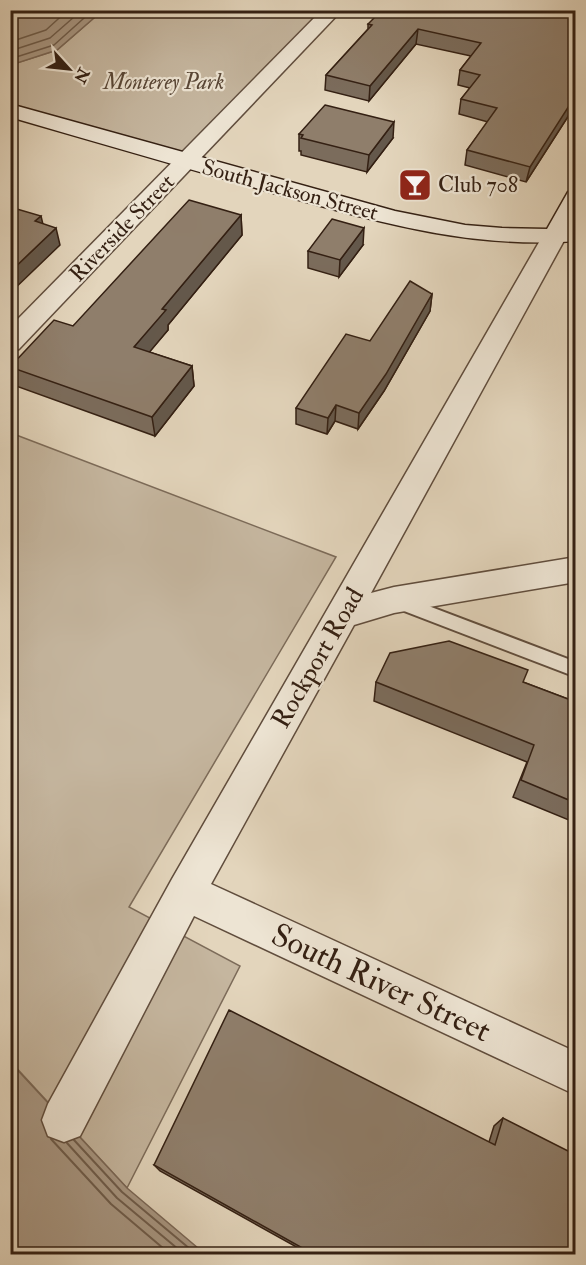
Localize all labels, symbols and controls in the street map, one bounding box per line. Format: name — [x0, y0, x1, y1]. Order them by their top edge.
north arrow — [39, 39, 99, 99]
text: N — [69, 64, 94, 87]
park label: Monterey Park — [102, 68, 224, 96]
street label: South Jackson Street — [199, 153, 381, 227]
bar icon: Club 708 — [397, 167, 433, 203]
street label: Riverside Street — [64, 168, 180, 288]
place label: Club 708 — [438, 171, 518, 199]
street label: Rockport Road — [265, 582, 372, 735]
street label: South River Street — [265, 915, 497, 1051]

